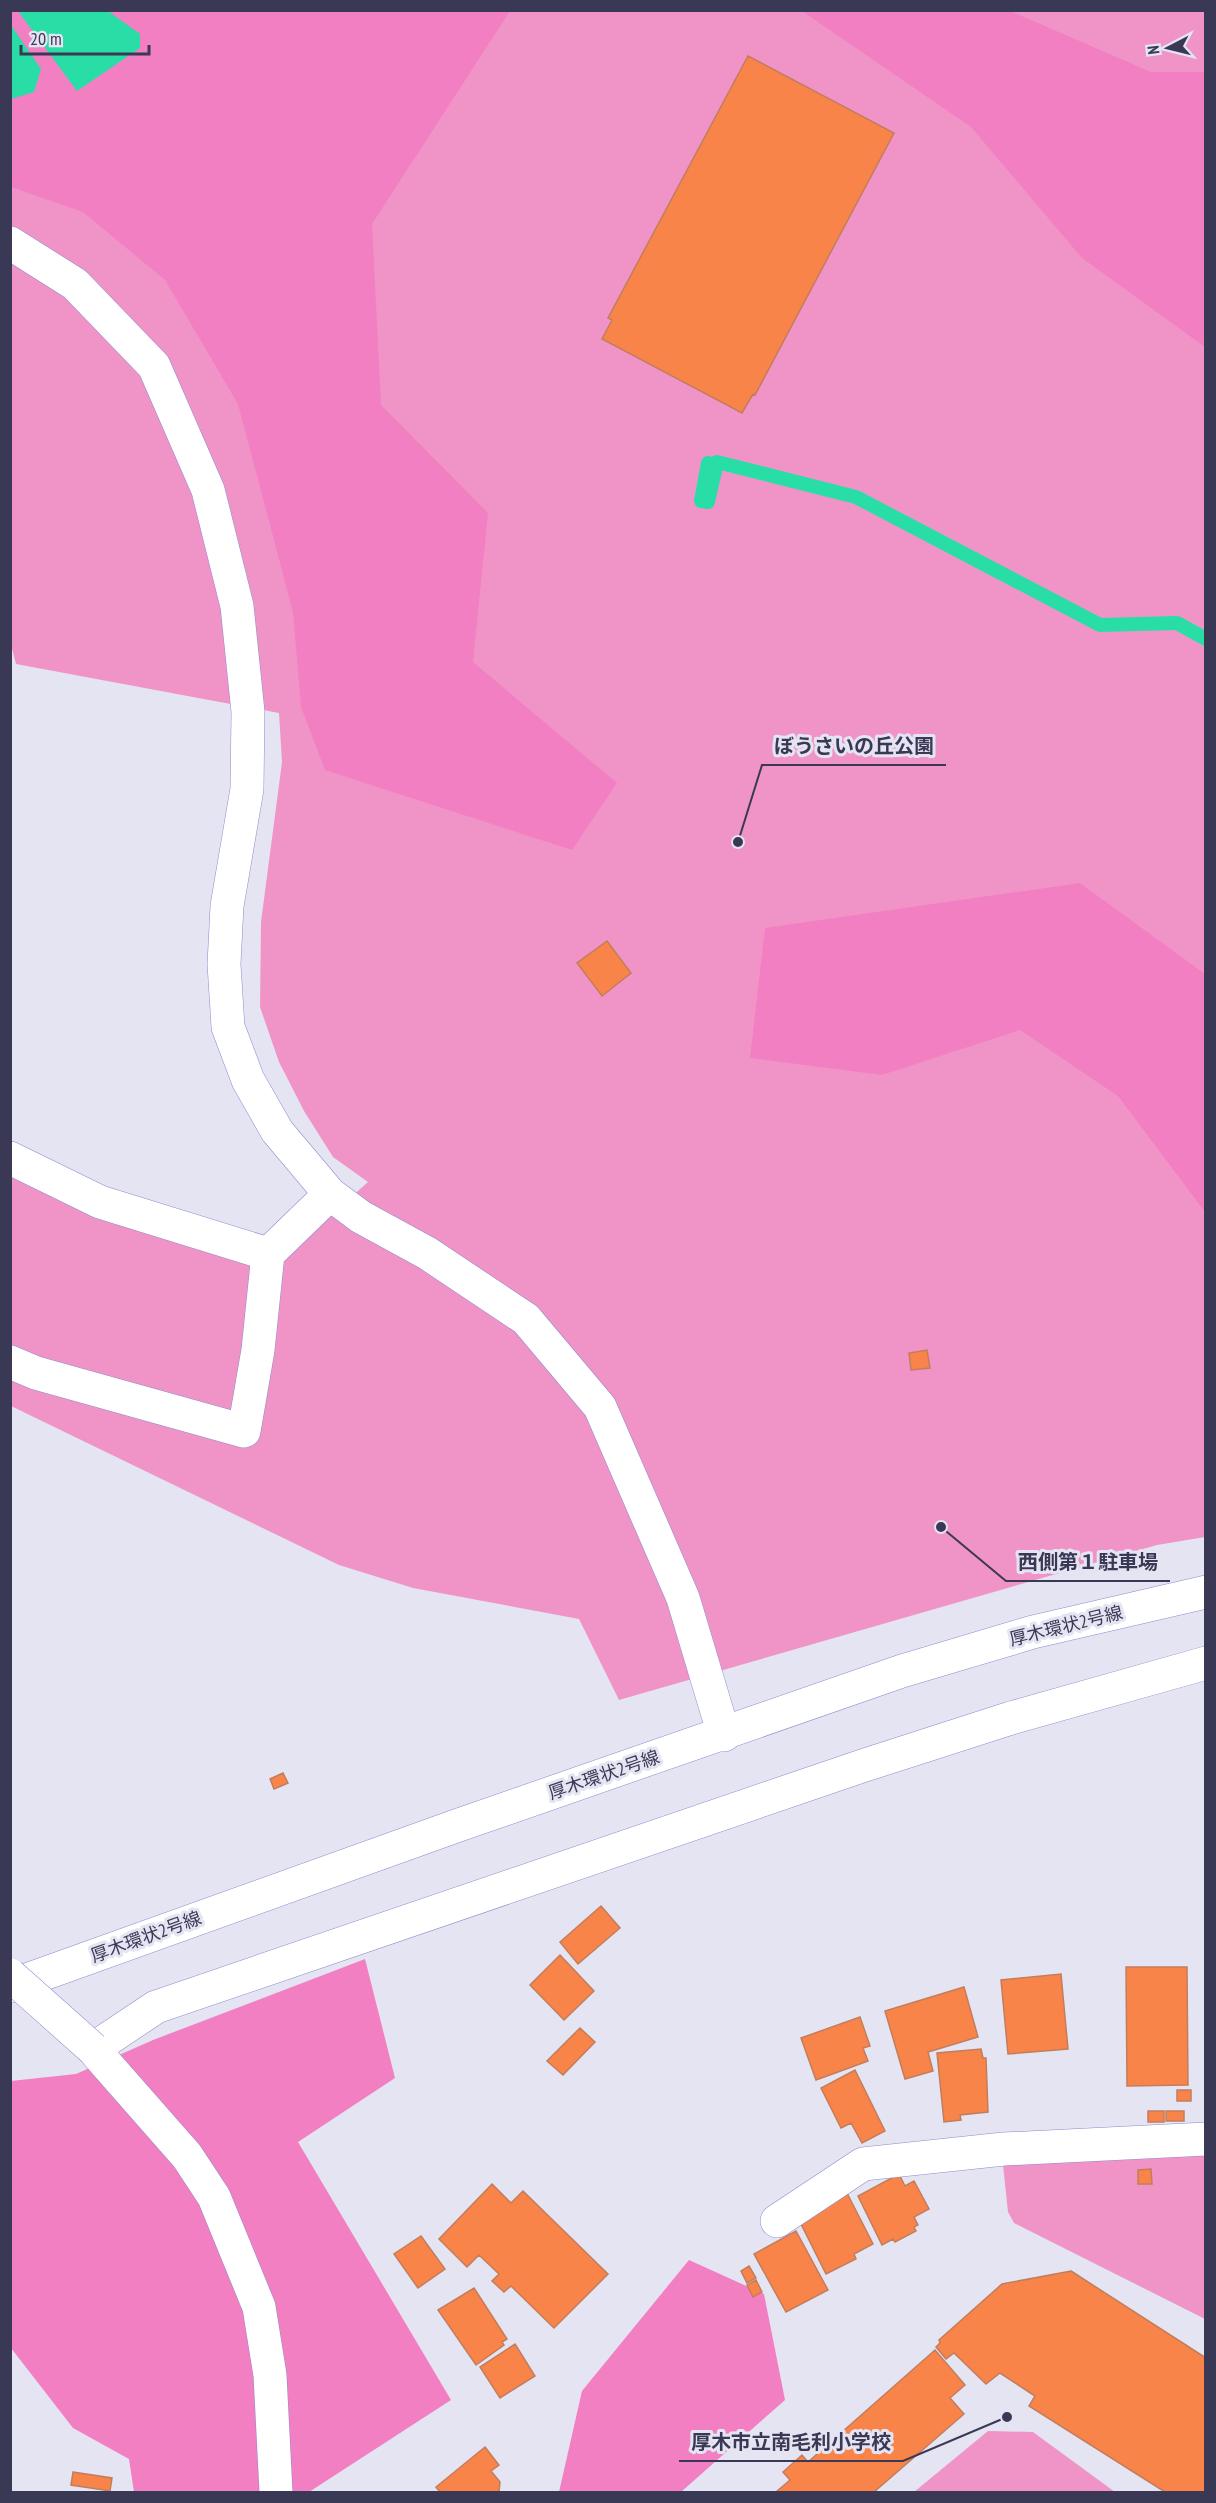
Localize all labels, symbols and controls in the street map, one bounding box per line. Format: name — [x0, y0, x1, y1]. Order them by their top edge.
scale bar — [21, 18, 148, 56]
north arrow — [1138, 18, 1198, 78]
text: 20 m — [30, 27, 62, 50]
text: N — [1143, 44, 1164, 55]
callout: ぼうさいの丘公園 — [762, 727, 946, 765]
text: ぼうさいの丘公園 — [774, 733, 934, 759]
callout: 西側第１駐車場 — [1006, 1543, 1170, 1581]
text: 西側第１駐車場 — [1018, 1549, 1158, 1575]
street label: 厚木環状2号線 — [1007, 1600, 1125, 1651]
street label: 厚木環状2号線 — [545, 1745, 662, 1804]
street label: 厚木環状2号線 — [87, 1906, 204, 1967]
callout: 厚木市立南毛利小学校 — [679, 2423, 903, 2461]
text: 厚木市立南毛利小学校 — [691, 2429, 891, 2455]

